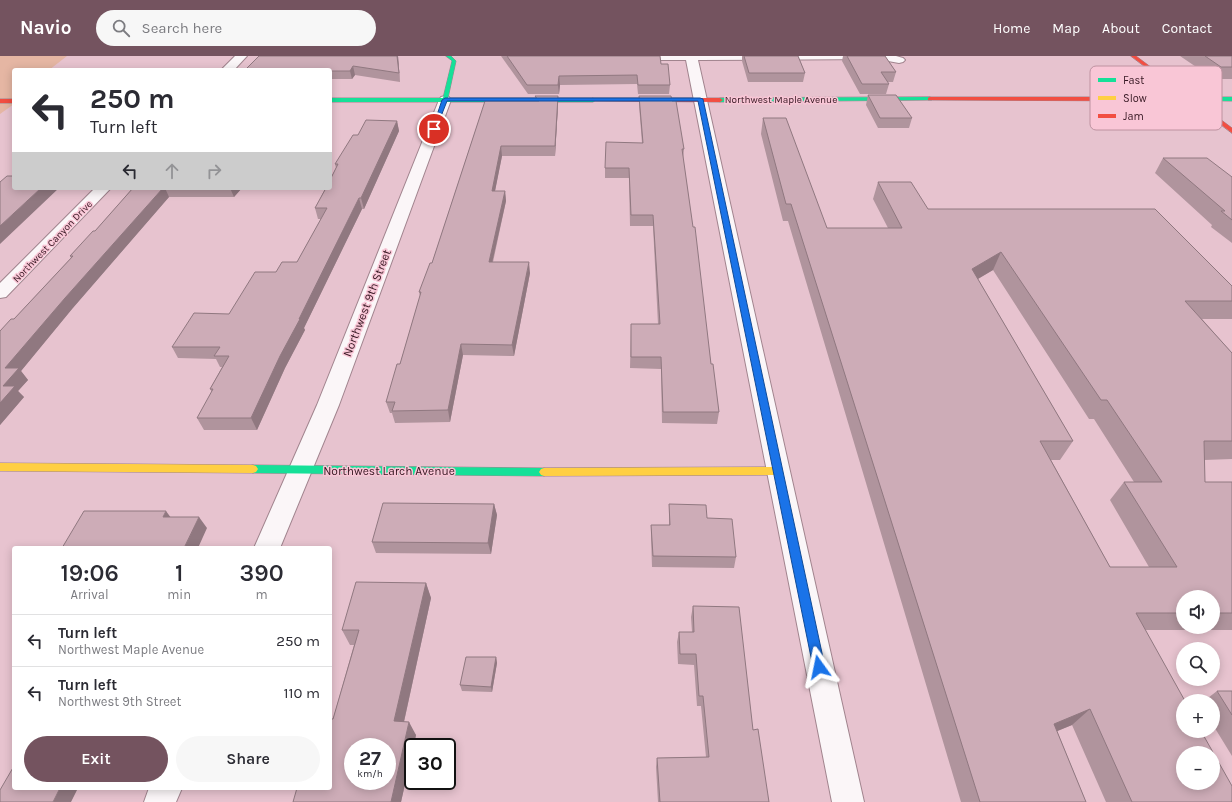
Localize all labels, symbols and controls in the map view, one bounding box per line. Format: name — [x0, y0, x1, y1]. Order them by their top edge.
search box — [96, 10, 376, 46]
text: Navio — [20, 17, 72, 39]
icon: search — [110, 17, 132, 39]
text: Search here — [142, 19, 222, 37]
text: Home — [993, 20, 1030, 37]
text: Map — [1052, 20, 1080, 37]
text: About — [1102, 20, 1140, 37]
text: Contact — [1162, 20, 1212, 37]
legend — [1090, 66, 1222, 130]
text: Fast — [1123, 74, 1144, 87]
text: 250 m — [90, 82, 175, 115]
icon: left — [24, 84, 76, 136]
text: Slow — [1123, 92, 1147, 105]
street label: Northwest Maple Avenue — [725, 94, 837, 106]
text: Jam — [1123, 110, 1144, 123]
pin — [417, 112, 451, 146]
text: Turn left — [90, 116, 158, 138]
icon: arrive — [423, 118, 445, 140]
icon: left — [119, 160, 141, 182]
icon: ahead — [161, 160, 183, 182]
icon: right — [203, 160, 225, 182]
street label: Northwest Canyon Drive — [11, 198, 95, 285]
street label: Northwest 9th Street — [340, 247, 394, 359]
street label: Northwest Larch Avenue — [323, 464, 455, 478]
text: 19:06 — [60, 559, 119, 587]
text: 1 — [175, 559, 183, 587]
text: 390 — [239, 559, 284, 587]
text: Arrival — [71, 587, 109, 602]
text: min — [167, 587, 191, 602]
text: m — [255, 587, 268, 602]
map controls — [1176, 590, 1220, 790]
button: sound — [1176, 590, 1220, 634]
text: Turn left — [58, 624, 117, 642]
icon: left — [24, 630, 46, 652]
text: 250 m — [276, 632, 320, 650]
text: Northwest Maple Avenue — [58, 642, 204, 657]
button: search — [1176, 642, 1220, 686]
position arrow — [798, 646, 840, 688]
text: Turn left — [58, 676, 117, 694]
icon: left — [24, 682, 46, 704]
text: 110 m — [284, 684, 320, 702]
text: Northwest 9th Street — [58, 694, 181, 709]
button: + — [1176, 694, 1220, 738]
button: Exit — [24, 736, 168, 782]
button: Share — [176, 736, 320, 782]
speed limit sign: 30 — [404, 738, 456, 790]
button: − — [1176, 746, 1220, 790]
text: 27 — [359, 747, 381, 770]
text: km/h — [357, 768, 383, 780]

